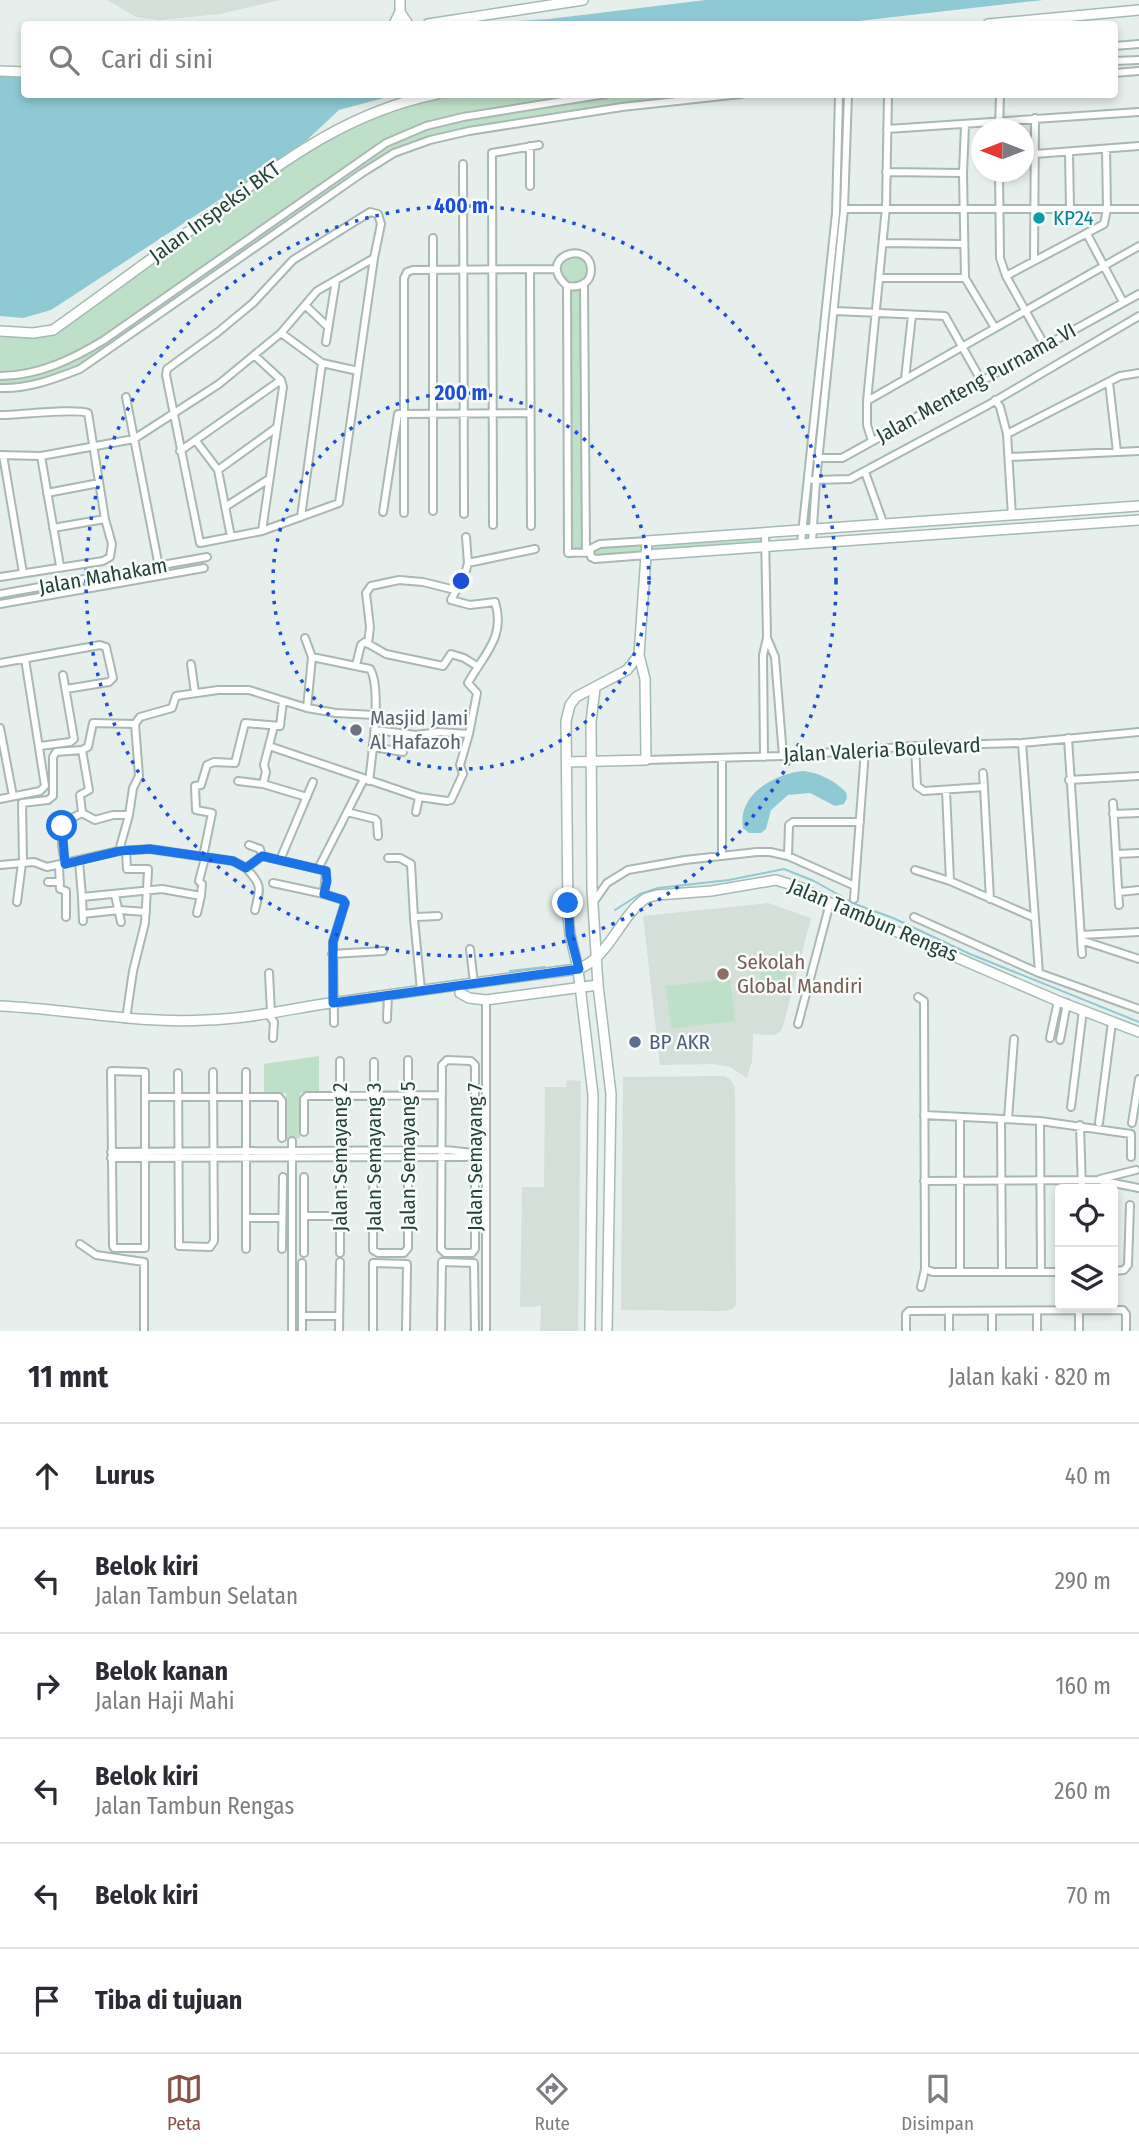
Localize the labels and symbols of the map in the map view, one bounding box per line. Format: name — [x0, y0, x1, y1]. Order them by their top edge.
north arrow — [971, 119, 1034, 182]
street label: Jalan Inspeksi BKT — [144, 156, 286, 268]
text: 400 m — [434, 193, 488, 219]
place label: KP24 — [1053, 205, 1094, 231]
marker: KP24 — [1031, 210, 1047, 226]
street label: Jalan Menteng Purnama VI — [872, 317, 1080, 449]
text: 200 m — [433, 380, 488, 406]
street label: Jalan Mahakam — [37, 552, 169, 600]
centre of rings — [449, 569, 473, 593]
place label: Masjid Jami Al Hafazoh — [370, 705, 468, 755]
marker: Masjid Jami Al Hafazoh — [348, 722, 364, 738]
street label: Jalan Valeria Boulevard — [783, 732, 981, 768]
route start — [46, 810, 77, 841]
street label: Jalan Tambun Rengas — [784, 872, 962, 968]
route end — [552, 887, 583, 918]
place label: Sekolah Global Mandiri — [737, 949, 863, 999]
marker: Sekolah Global Mandiri — [715, 966, 731, 982]
place label: BP AKR — [649, 1029, 711, 1055]
marker: BP AKR — [627, 1034, 643, 1050]
street label: Jalan Semayang 5 — [395, 1081, 421, 1231]
street label: Jalan Semayang 3 — [361, 1082, 387, 1232]
street label: Jalan Semayang 2 — [327, 1083, 353, 1231]
street label: Jalan Semayang 7 — [462, 1083, 488, 1231]

